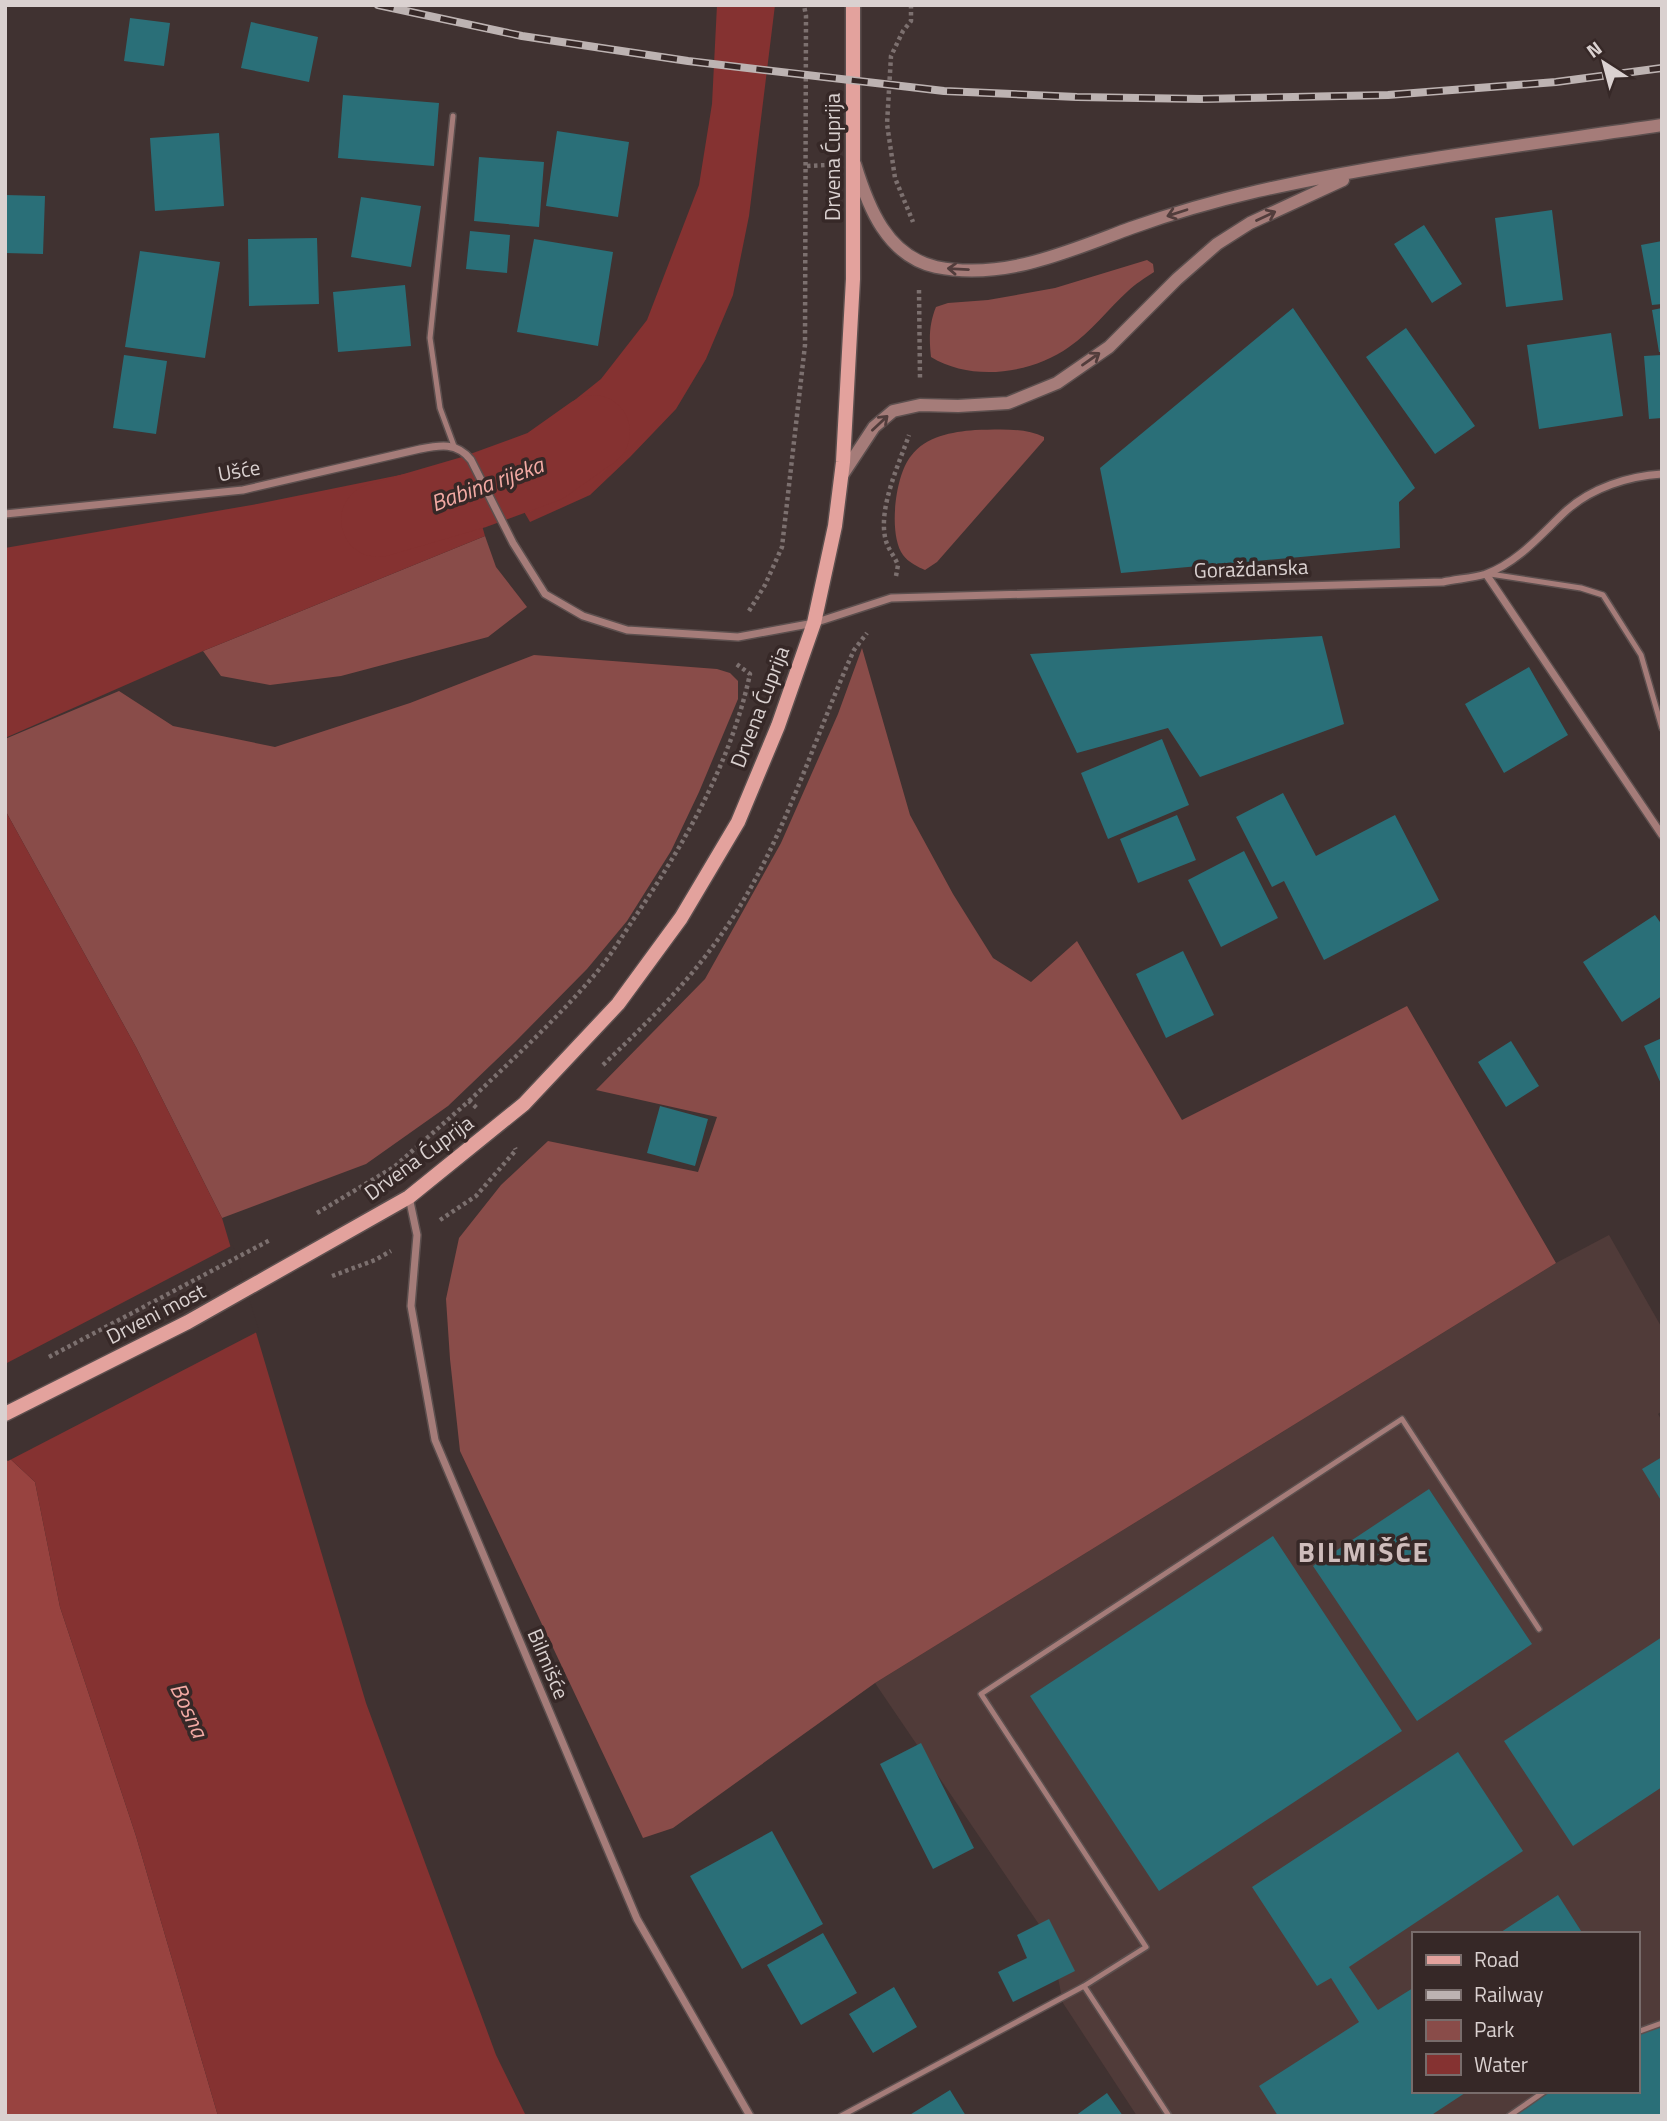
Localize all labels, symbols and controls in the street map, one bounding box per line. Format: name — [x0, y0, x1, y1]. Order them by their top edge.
north arrow — [1569, 28, 1639, 98]
text: N — [1580, 33, 1608, 64]
street label: Drvena Ćuprija — [816, 92, 848, 221]
one-way arrow — [1166, 208, 1188, 220]
one-way arrow — [1254, 209, 1276, 222]
one-way arrow — [947, 262, 970, 275]
one-way arrow — [1081, 352, 1100, 366]
one-way arrow — [871, 414, 888, 431]
water label: Babina rijeka — [425, 446, 550, 520]
street label: Ušće — [215, 451, 263, 489]
street label: Goraždanska — [1193, 550, 1309, 586]
street label: Drvena Ćuprija — [721, 641, 797, 772]
street label: Drvena Ćuprija — [357, 1106, 480, 1208]
street label: Drveni most — [100, 1274, 211, 1352]
district label: BILMIŠĆE — [1298, 1530, 1430, 1573]
street label: Bilmišće — [520, 1623, 578, 1704]
water label: Bosna — [161, 1676, 218, 1745]
legend — [1412, 1932, 1639, 2093]
text: Road — [1474, 1943, 1519, 1975]
text: Railway — [1474, 1978, 1543, 2010]
text: Park — [1474, 2013, 1514, 2045]
text: Water — [1474, 2048, 1528, 2080]

